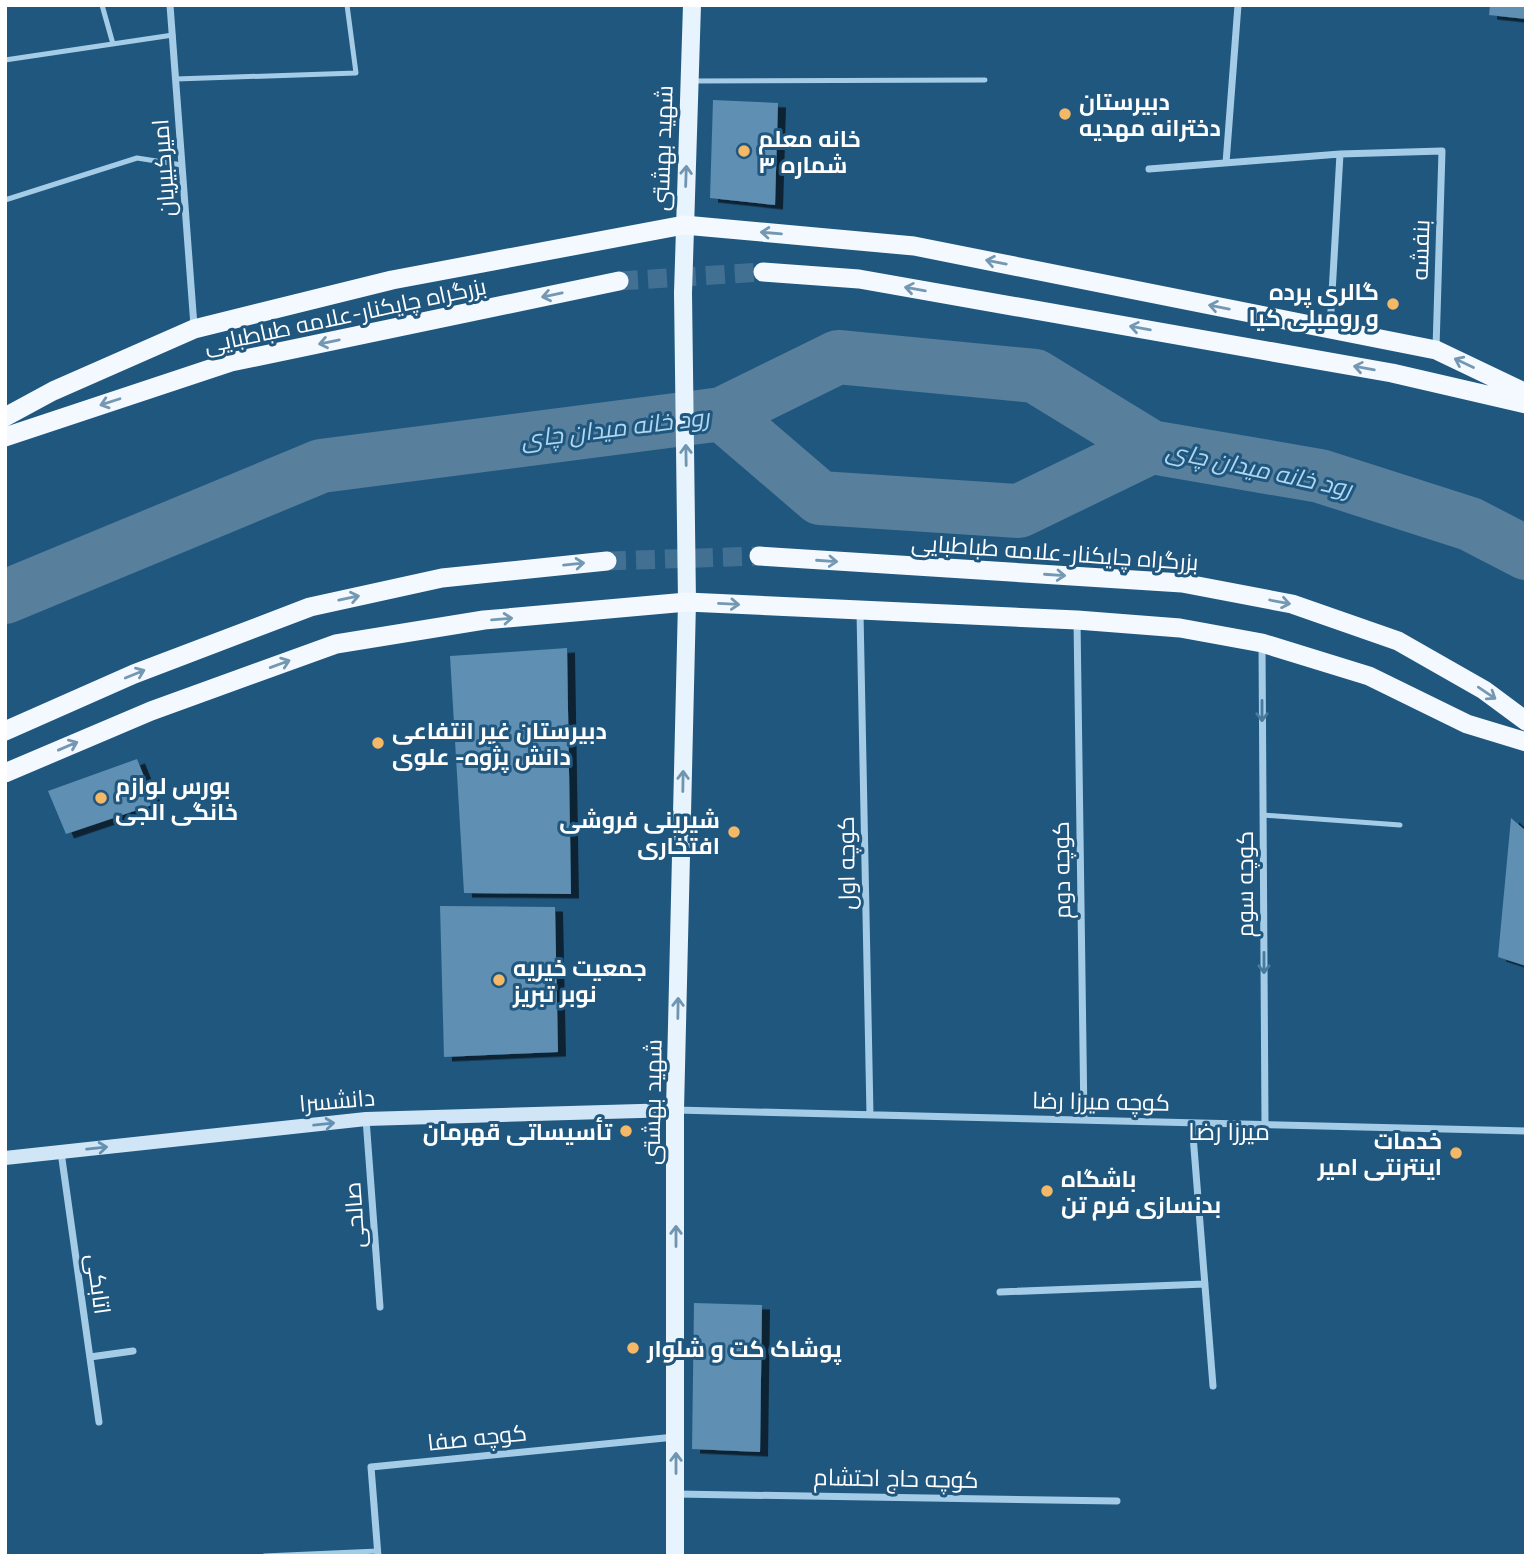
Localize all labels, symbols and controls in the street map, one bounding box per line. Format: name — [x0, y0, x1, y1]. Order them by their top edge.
street label: شهید بهشتى — [646, 85, 679, 211]
place label: دبیرستان دخترانه مهدیه — [1079, 88, 1221, 142]
marker: دبیرستان دخترانه مهدیه — [1057, 106, 1073, 122]
street label: امیرکبیریان — [146, 118, 181, 218]
place label: خانه معلم شماره ۳ — [758, 125, 861, 179]
marker: خانه معلم شماره ۳ — [736, 143, 752, 159]
one-way arrow — [679, 165, 692, 188]
street label: بنفشه — [1405, 219, 1435, 281]
one-way arrow — [760, 226, 783, 239]
one-way arrow — [985, 255, 1008, 269]
street label: بزرگراه چایکنار-علامه طباطبایی — [201, 272, 489, 360]
place label: گالری پرده و رومبلی کیا — [1248, 278, 1379, 332]
one-way arrow — [905, 282, 927, 295]
one-way arrow — [541, 289, 564, 303]
marker: گالری پرده و رومبلی کیا — [1385, 296, 1401, 312]
one-way arrow — [1208, 299, 1231, 313]
one-way arrow — [1129, 321, 1151, 334]
one-way arrow — [318, 335, 341, 349]
one-way arrow — [1454, 356, 1475, 370]
one-way arrow — [1353, 361, 1376, 374]
one-way arrow — [99, 396, 121, 409]
water label: رود خانه میدان چای — [519, 402, 713, 456]
water label: رود خانه میدان چای — [1163, 435, 1356, 505]
one-way arrow — [679, 444, 693, 467]
street label: بزرگراه چایکنار-علامه طباطبایی — [910, 528, 1200, 578]
one-way arrow — [816, 554, 839, 567]
one-way arrow — [562, 557, 584, 570]
one-way arrow — [1043, 569, 1065, 582]
one-way arrow — [337, 591, 360, 605]
one-way arrow — [1268, 595, 1291, 609]
one-way arrow — [717, 597, 740, 610]
one-way arrow — [491, 612, 513, 625]
one-way arrow — [269, 657, 291, 670]
one-way arrow — [123, 666, 145, 679]
one-way arrow — [1477, 686, 1496, 700]
one-way arrow — [1255, 700, 1269, 723]
place label: دبیرستان غیر انتفاعی دانش پژوه- علوی — [392, 717, 607, 773]
marker: دبیرستان غیر انتفاعی دانش پژوه- علوی — [370, 735, 386, 751]
one-way arrow — [57, 739, 78, 752]
one-way arrow — [676, 769, 690, 792]
place label: بورس لوازم خانگی الجی — [115, 772, 238, 826]
marker: بورس لوازم خانگی الجی — [93, 790, 109, 806]
place label: شیرینی فروشی افتخاری — [559, 806, 720, 860]
street label: کوچه اول — [832, 816, 862, 910]
street label: کوچه دوم — [1047, 821, 1078, 919]
marker: شیرینی فروشی افتخاری — [726, 824, 742, 840]
street label: کوچه سوم — [1231, 831, 1261, 937]
one-way arrow — [1257, 952, 1271, 975]
place label: جمعیت خیریه نوبر تبریز — [512, 954, 647, 1008]
marker: جمعیت خیریه نوبر تبریز — [491, 972, 507, 988]
one-way arrow — [671, 997, 684, 1020]
street label: شهید بهشتى — [637, 1039, 668, 1165]
street label: دانشسرا — [298, 1083, 376, 1117]
street label: کوچه میرزا رضا — [1032, 1086, 1170, 1118]
one-way arrow — [312, 1117, 334, 1130]
place label: تأسیساتی قهرمان — [423, 1117, 613, 1146]
district label: میرزا رضا — [1188, 1117, 1270, 1146]
marker: تأسیساتی قهرمان — [618, 1123, 634, 1139]
place label: خدمات اینترنتی امیر — [1317, 1127, 1442, 1181]
one-way arrow — [86, 1141, 108, 1154]
marker: خدمات اینترنتی امیر — [1448, 1145, 1464, 1161]
place label: باشگاه بدنسازی فرم تن — [1061, 1165, 1221, 1221]
street label: صالحی — [338, 1181, 371, 1249]
marker: باشگاه بدنسازی فرم تن — [1039, 1183, 1055, 1199]
one-way arrow — [669, 1224, 683, 1247]
street label: اتابکی — [80, 1252, 117, 1316]
place label: پوشاک کت و شلوار — [646, 1335, 842, 1365]
marker: پوشاک کت و شلوار — [625, 1340, 641, 1356]
street label: کوچه صفا — [426, 1418, 528, 1458]
one-way arrow — [669, 1452, 683, 1475]
street label: کوچه حاج احتشام — [813, 1463, 979, 1496]

